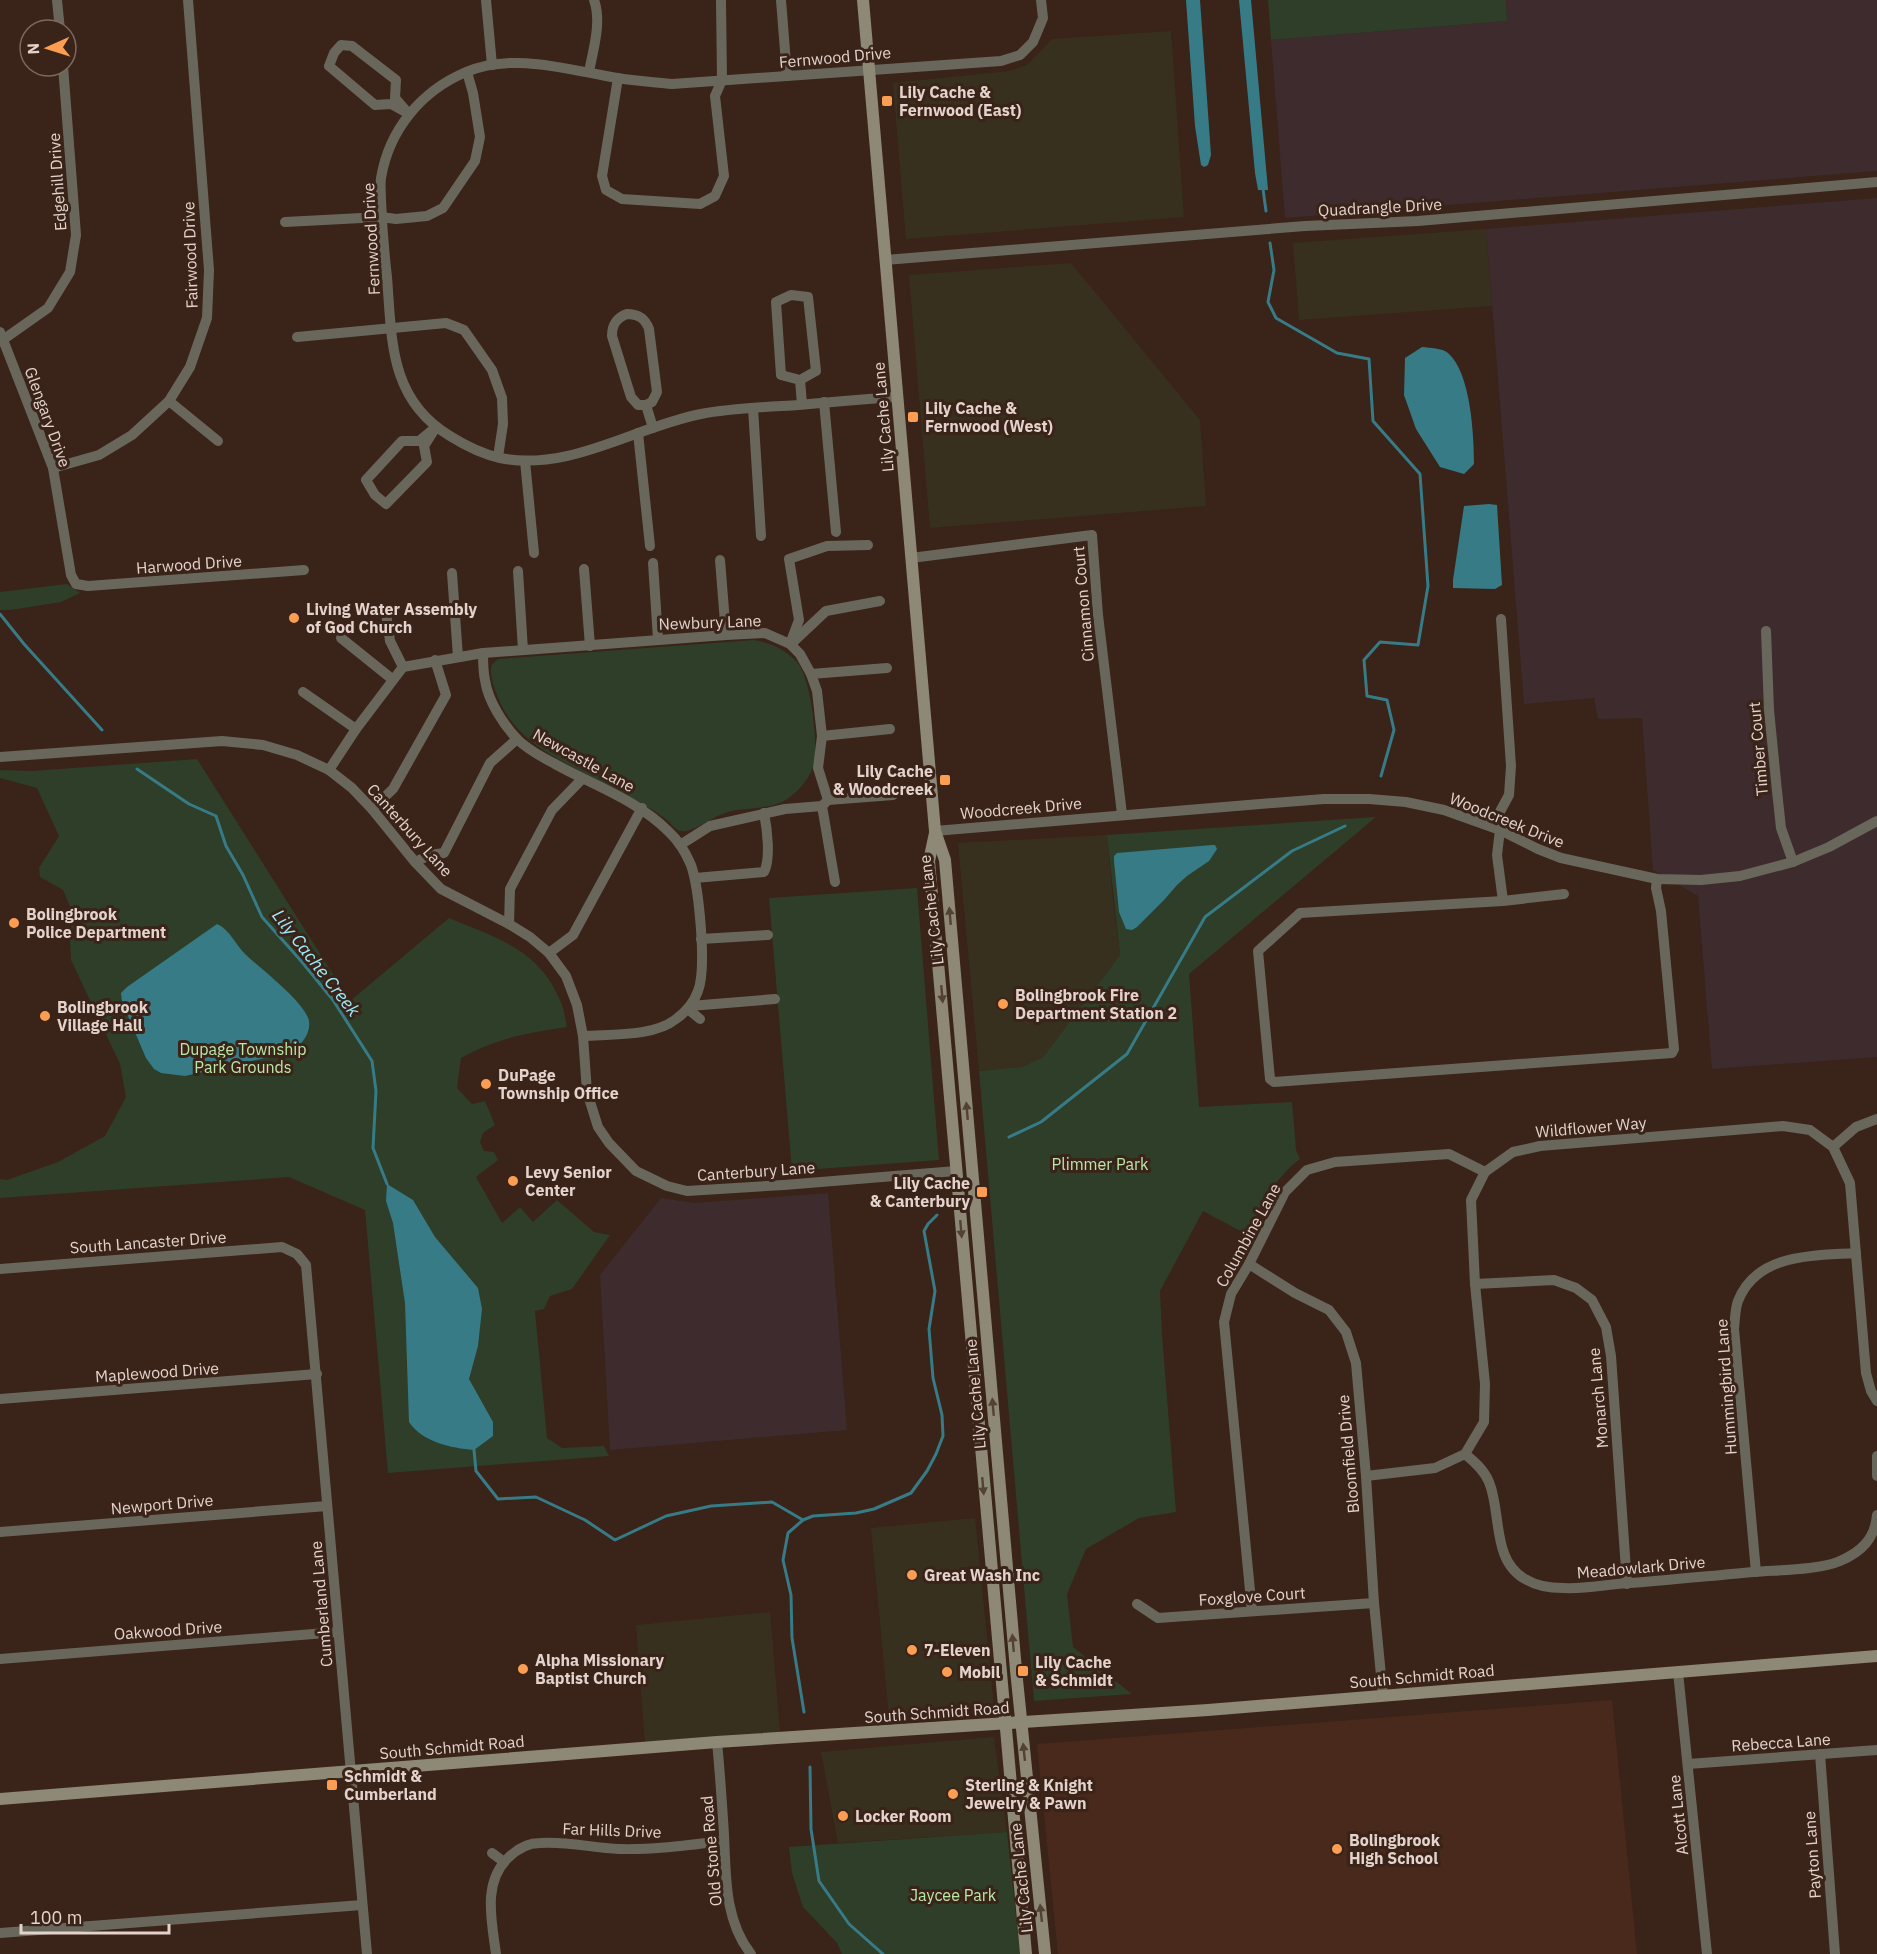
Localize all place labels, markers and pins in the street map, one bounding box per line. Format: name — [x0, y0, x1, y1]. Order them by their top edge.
place label: Lily Cache & Fernwood (East) — [899, 82, 1021, 120]
marker: Lily Cache & Fernwood (East) — [880, 94, 894, 108]
place label: Lily Cache & Fernwood (West) — [925, 398, 1053, 436]
marker: Lily Cache & Fernwood (West) — [906, 410, 920, 424]
place label: Living Water Assembly of God Church — [306, 599, 478, 637]
marker: Living Water Assembly of God Church — [287, 611, 301, 625]
place label: Lily Cache & Woodcreek — [833, 761, 934, 799]
marker: Lily Cache & Woodcreek — [938, 773, 952, 787]
place label: Bolingbrook Police Department — [26, 904, 166, 942]
marker: Bolingbrook Police Department — [7, 916, 21, 930]
place label: Bolingbrook Fire Department Station 2 — [1015, 985, 1177, 1023]
place label: Bolingbrook Village Hall — [57, 997, 149, 1035]
marker: Bolingbrook Fire Department Station 2 — [996, 997, 1010, 1011]
marker: Bolingbrook Village Hall — [38, 1009, 52, 1023]
place label: DuPage Township Office — [498, 1065, 619, 1103]
marker: DuPage Township Office — [479, 1077, 493, 1091]
place label: Levy Senior Center — [525, 1162, 612, 1200]
place label: Lily Cache & Canterbury — [870, 1173, 970, 1211]
marker: Levy Senior Center — [506, 1174, 520, 1188]
marker: Lily Cache & Canterbury — [975, 1185, 989, 1199]
place label: Great Wash Inc — [924, 1565, 1040, 1585]
marker: Great Wash Inc — [905, 1568, 919, 1582]
place label: 7-Eleven — [924, 1640, 990, 1660]
marker: 7-Eleven — [905, 1643, 919, 1657]
place label: Alpha Missionary Baptist Church — [535, 1650, 664, 1688]
place label: Lily Cache & Schmidt — [1035, 1652, 1113, 1690]
marker: Alpha Missionary Baptist Church — [516, 1662, 530, 1676]
place label: Mobil — [959, 1662, 1000, 1682]
marker: Lily Cache & Schmidt — [1016, 1664, 1030, 1678]
marker: Mobil — [940, 1665, 954, 1679]
place label: Schmidt & Cumberland — [344, 1766, 437, 1804]
place label: Sterling & Knight Jewelry & Pawn — [965, 1775, 1093, 1813]
marker: Schmidt & Cumberland — [325, 1778, 339, 1792]
marker: Sterling & Knight Jewelry & Pawn — [946, 1787, 960, 1801]
place label: Locker Room — [855, 1806, 952, 1826]
marker: Locker Room — [836, 1809, 850, 1823]
place label: Bolingbrook High School — [1349, 1830, 1441, 1868]
marker: Bolingbrook High School — [1330, 1842, 1344, 1856]

